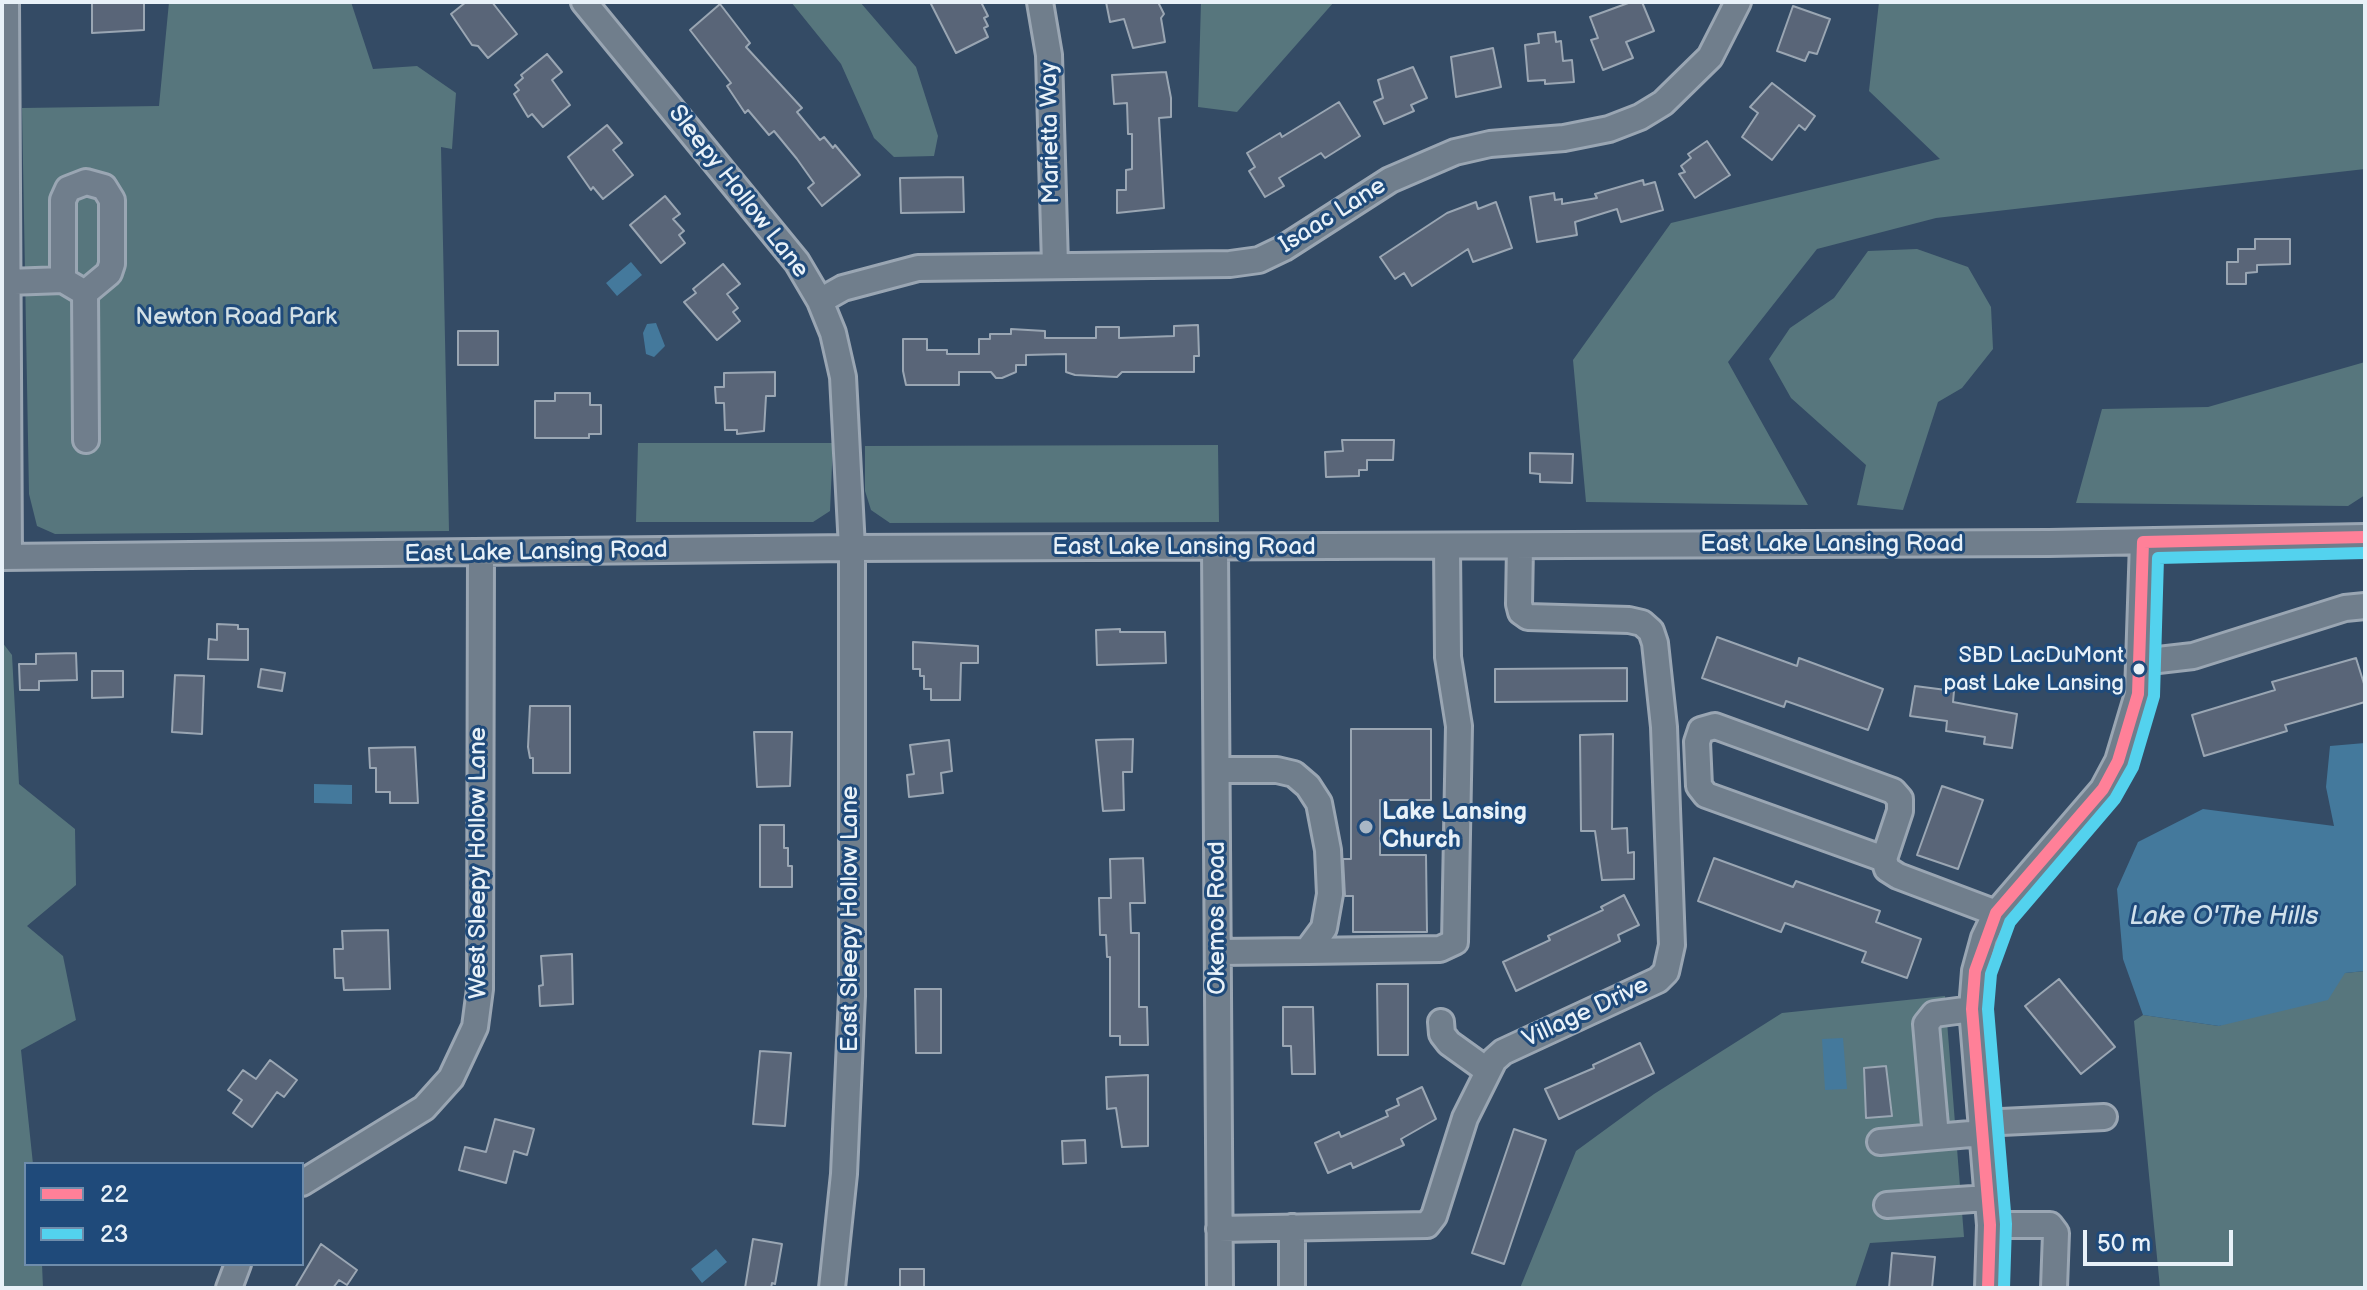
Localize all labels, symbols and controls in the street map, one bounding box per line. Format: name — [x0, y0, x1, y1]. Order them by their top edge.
street label: Marietta Way — [1035, 62, 1067, 204]
street label: Sleepy Hollow Lane — [662, 100, 814, 284]
street label: Isaac Lane — [1274, 172, 1392, 260]
park label: Newton Road Park — [135, 304, 337, 332]
street label: East Lake Lansing Road — [1700, 531, 1964, 559]
street label: East Lake Lansing Road — [1052, 534, 1316, 562]
street label: East Lake Lansing Road — [404, 536, 668, 570]
place label: SBD LacDuMont past Lake Lansing — [1943, 643, 2124, 694]
marker: SBD LacDuMont past Lake Lansing — [2131, 661, 2147, 677]
street label: West Sleepy Hollow Lane — [465, 727, 493, 999]
street label: East Sleepy Hollow Lane — [837, 786, 865, 1052]
place label: Lake Lansing Church — [1382, 799, 1527, 855]
marker: Lake Lansing Church — [1357, 818, 1375, 836]
street label: Okemos Road — [1204, 841, 1232, 995]
water label: Lake O'The Hills — [2130, 901, 2318, 933]
street label: Village Drive — [1518, 971, 1654, 1055]
legend — [24, 1162, 304, 1266]
text: 22 — [100, 1180, 128, 1209]
scale bar — [2087, 1214, 2237, 1264]
text: 23 — [100, 1220, 128, 1249]
text: 50 m — [2097, 1229, 2151, 1258]

